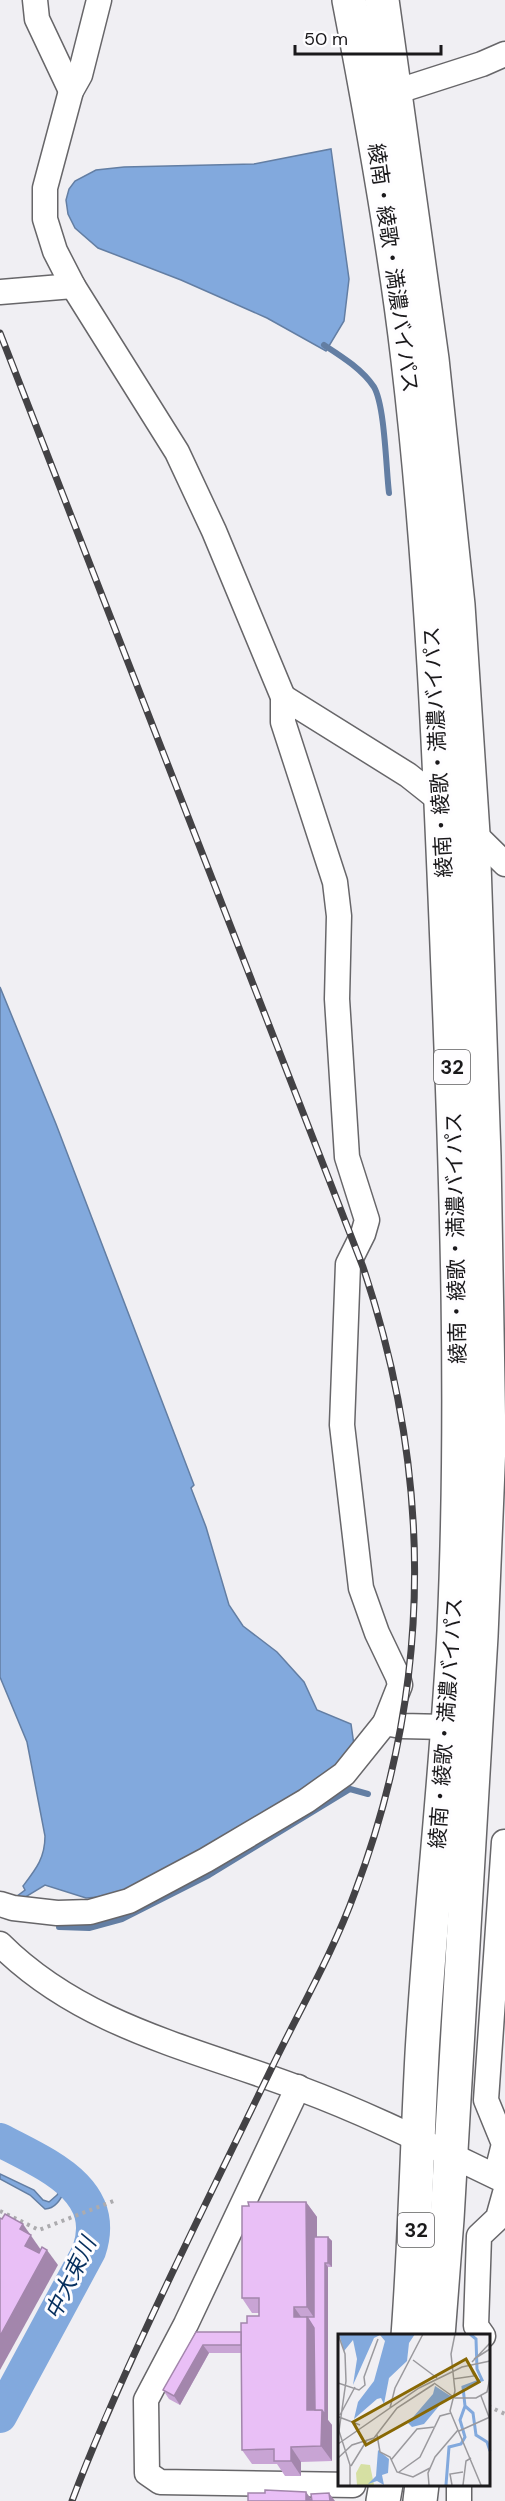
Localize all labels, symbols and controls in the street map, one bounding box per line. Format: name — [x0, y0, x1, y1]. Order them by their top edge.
scale bar — [295, 18, 440, 56]
text: 50 m — [304, 27, 348, 51]
street label: 綾南・綾歌・満濃バイパス — [362, 141, 424, 395]
street label: 綾南・綾歌・満濃バイパス — [417, 626, 459, 878]
road number: 32 — [434, 1050, 470, 1084]
street label: 綾南・綾歌・満濃バイパス — [440, 1112, 472, 1364]
street label: 綾南・綾歌・満濃バイパス — [423, 1597, 469, 1849]
road number: 32 — [398, 2213, 434, 2247]
water label: 中大束川 — [38, 2231, 104, 2324]
inset map — [338, 2334, 490, 2486]

